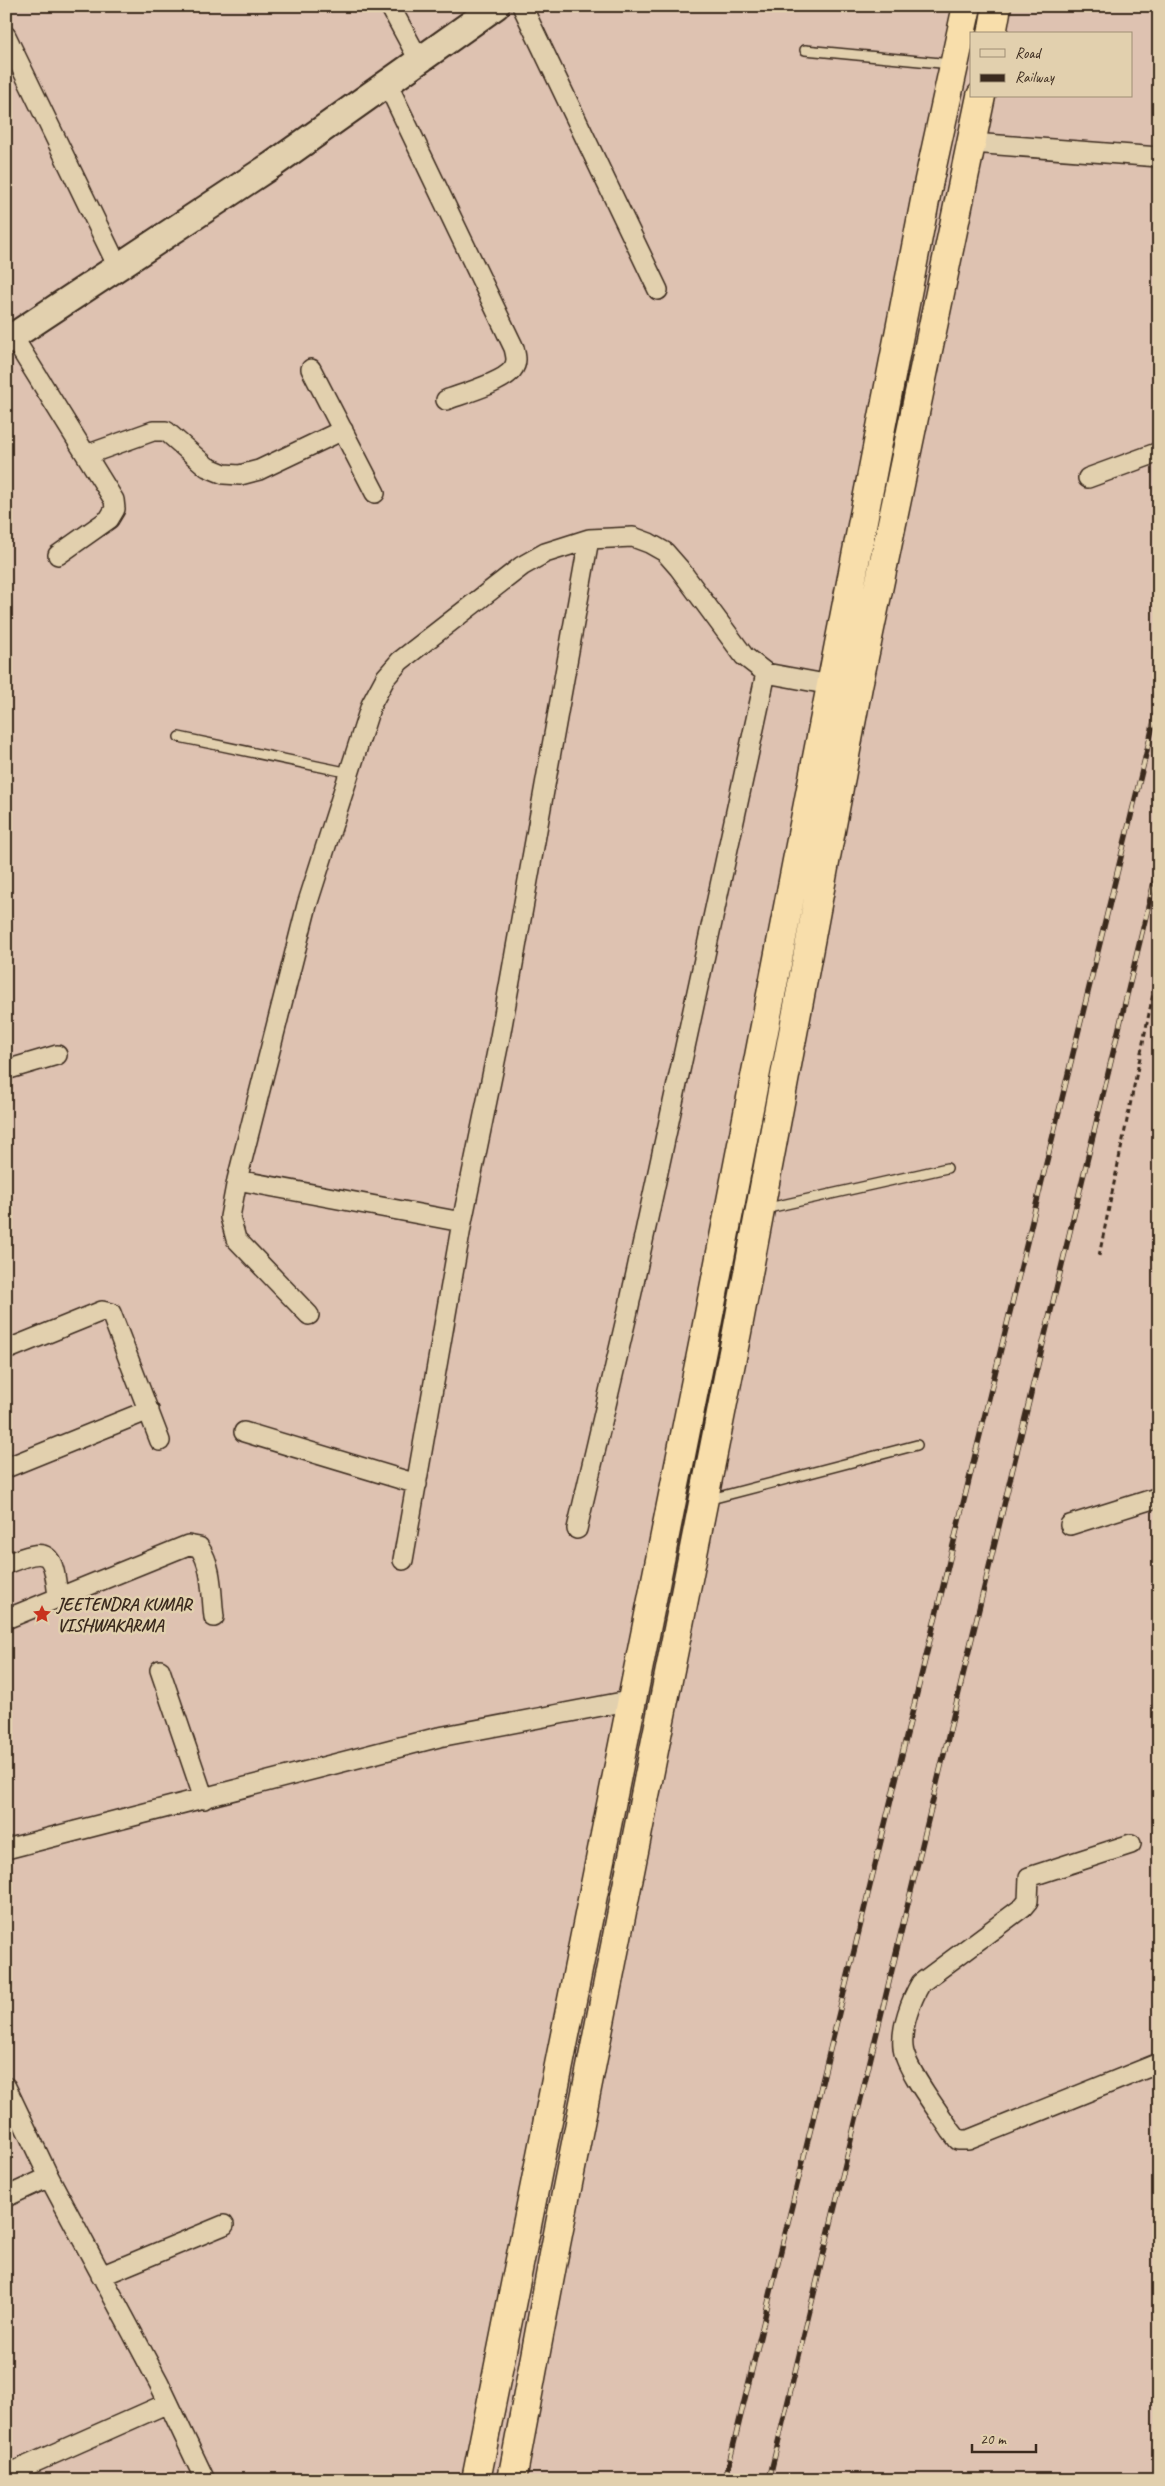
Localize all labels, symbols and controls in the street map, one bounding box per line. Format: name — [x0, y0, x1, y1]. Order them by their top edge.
legend — [970, 32, 1132, 98]
text: Road — [1015, 44, 1042, 63]
text: Railway — [1015, 68, 1056, 87]
place label: JEETENDRA KUMAR VISHWAKARMA — [55, 1593, 193, 1636]
place icon: JEETENDRA KUMAR VISHWAKARMA — [31, 1603, 53, 1625]
scale bar — [972, 2421, 1036, 2453]
text: 20 m — [980, 2430, 1007, 2449]

